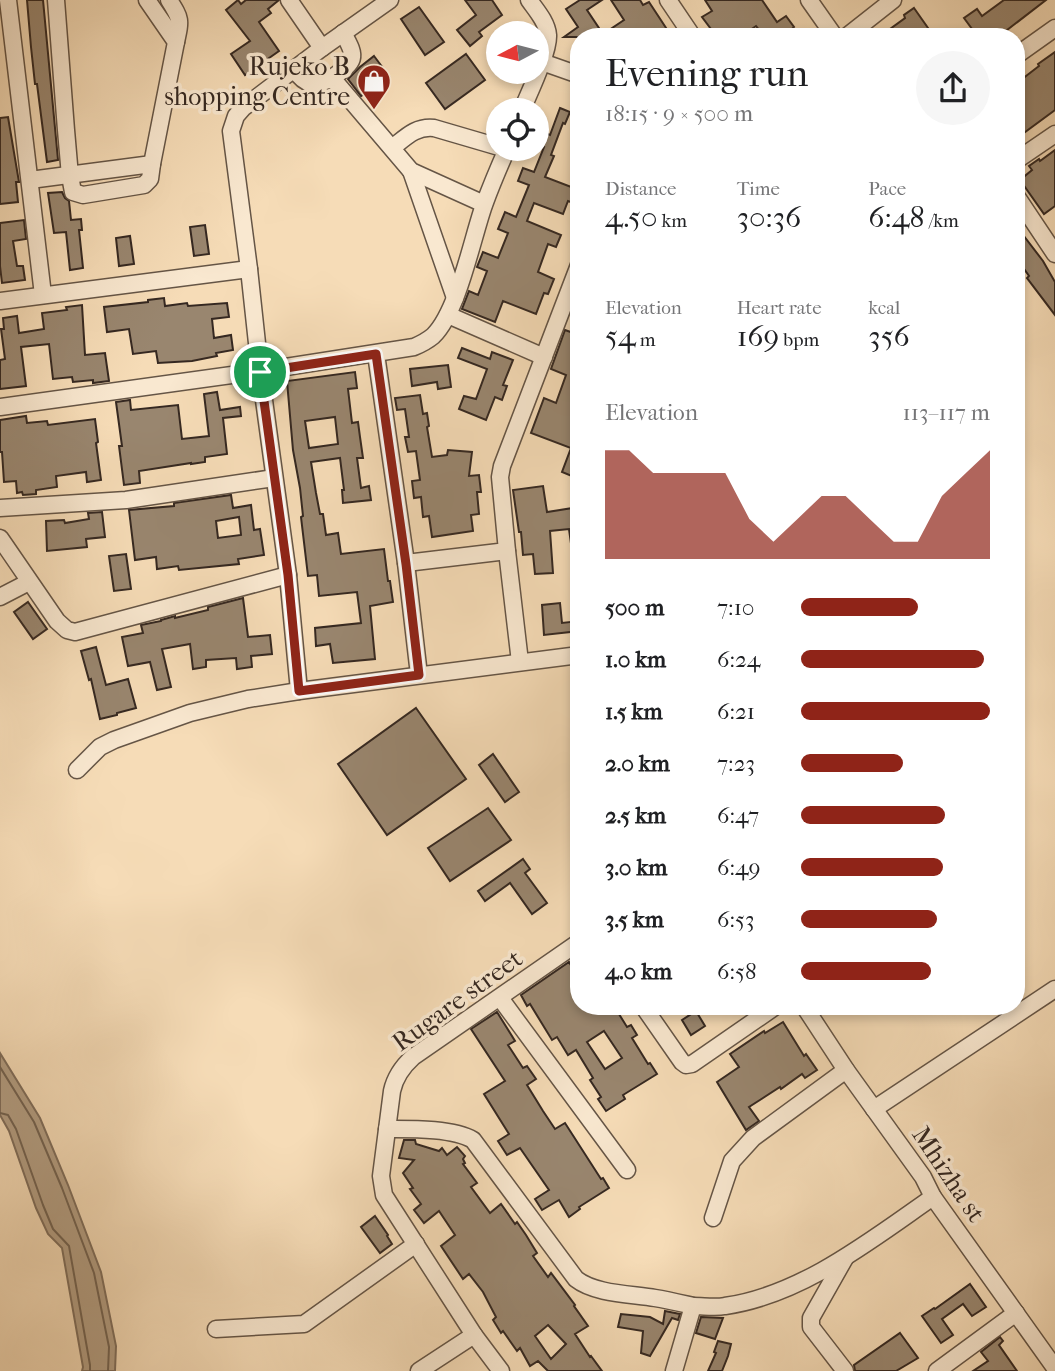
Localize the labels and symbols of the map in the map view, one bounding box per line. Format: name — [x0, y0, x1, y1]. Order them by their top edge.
north arrow — [486, 21, 550, 84]
place label: Rujeko B shopping Centre — [164, 51, 350, 112]
shop icon: Rujeko B shopping Centre — [355, 62, 393, 111]
pin — [230, 342, 290, 402]
street label: Rugare street — [386, 942, 529, 1058]
street label: Mhizha st — [905, 1121, 992, 1229]

